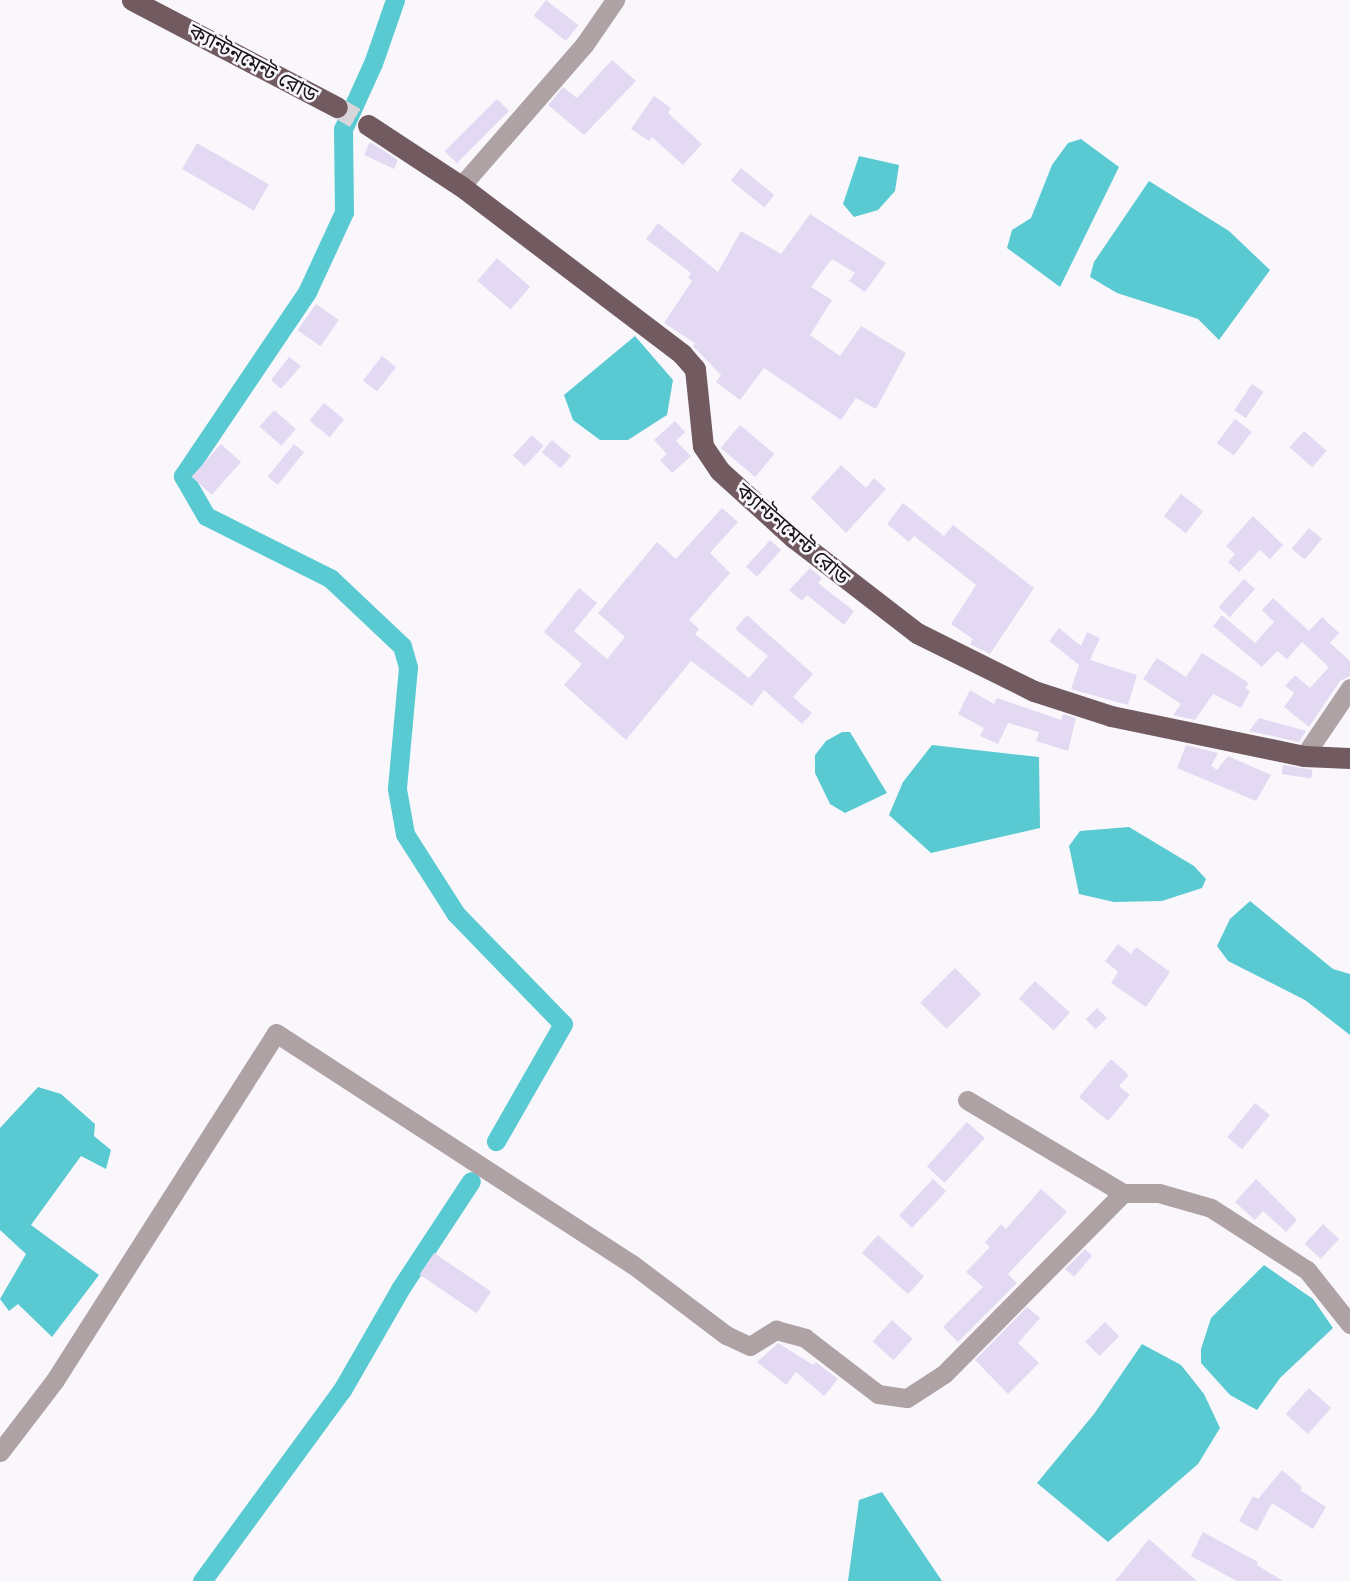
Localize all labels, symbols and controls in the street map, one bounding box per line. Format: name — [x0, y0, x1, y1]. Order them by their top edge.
street label: ক্যান্টনমেন্ট রোড — [184, 18, 322, 108]
street label: ক্যান্টনমেন্ট রোড — [731, 478, 855, 590]

